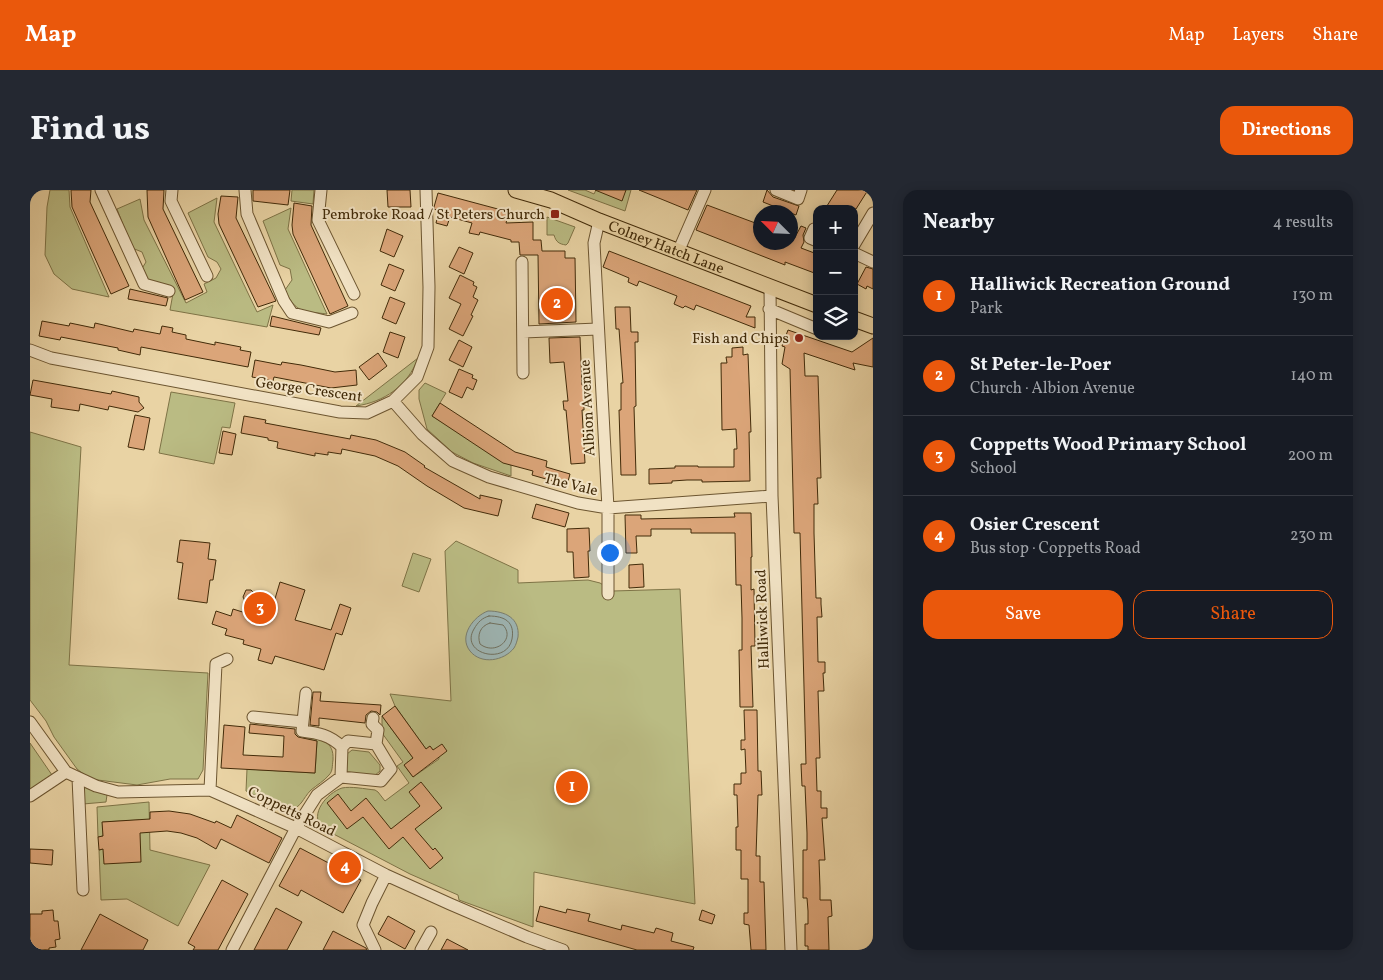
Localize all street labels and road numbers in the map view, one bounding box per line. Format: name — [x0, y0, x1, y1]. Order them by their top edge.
street label: Colney Hatch Lane — [605, 216, 727, 280]
street label: Albion Avenue — [575, 359, 602, 457]
street label: George Crescent — [254, 373, 364, 408]
street label: The Vale — [541, 469, 600, 502]
street label: Halliwick Road — [751, 569, 776, 669]
street label: Coppetts Road — [244, 782, 339, 843]

